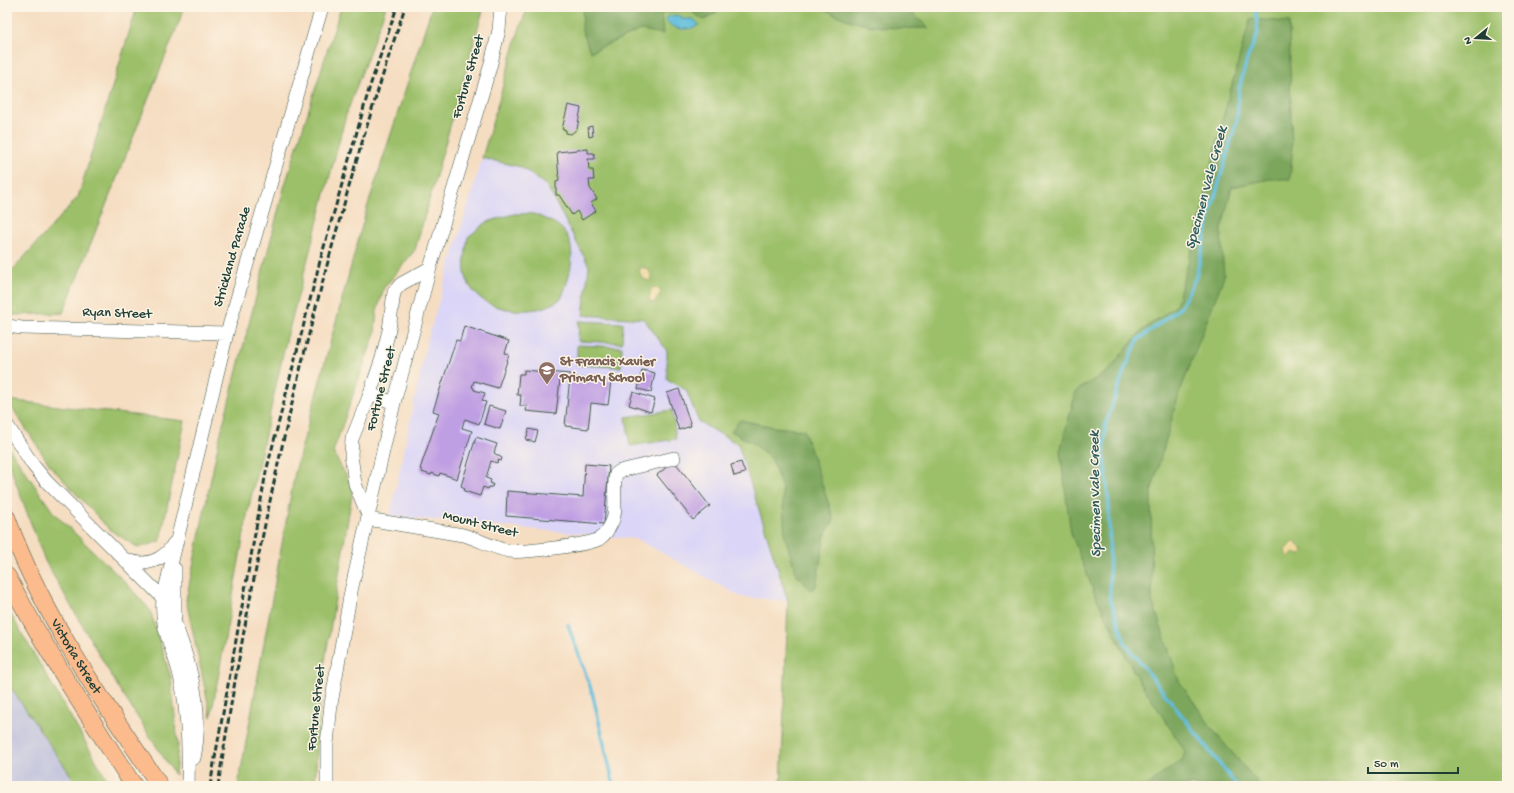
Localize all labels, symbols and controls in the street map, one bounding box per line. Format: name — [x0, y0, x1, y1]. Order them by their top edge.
north arrow — [1456, 18, 1496, 58]
street label: Fortune Street — [449, 32, 489, 122]
text: N — [1462, 35, 1475, 46]
water label: Specimen Vale Creek — [1182, 123, 1232, 251]
street label: Strickland Parade — [211, 204, 256, 309]
street label: Ryan Street — [82, 304, 153, 324]
street label: Fortune Street — [363, 344, 401, 434]
place label: St Francis Xavier Primary School — [559, 354, 657, 387]
school or university icon: St Francis Xavier Primary School — [537, 360, 557, 385]
water label: Specimen Vale Creek — [1086, 429, 1106, 557]
street label: Mount Street — [441, 507, 520, 543]
street label: Victoria Street — [46, 615, 106, 699]
street label: Fortune Street — [304, 663, 330, 753]
scale bar — [1368, 749, 1458, 775]
text: 50 m — [1374, 758, 1399, 772]

